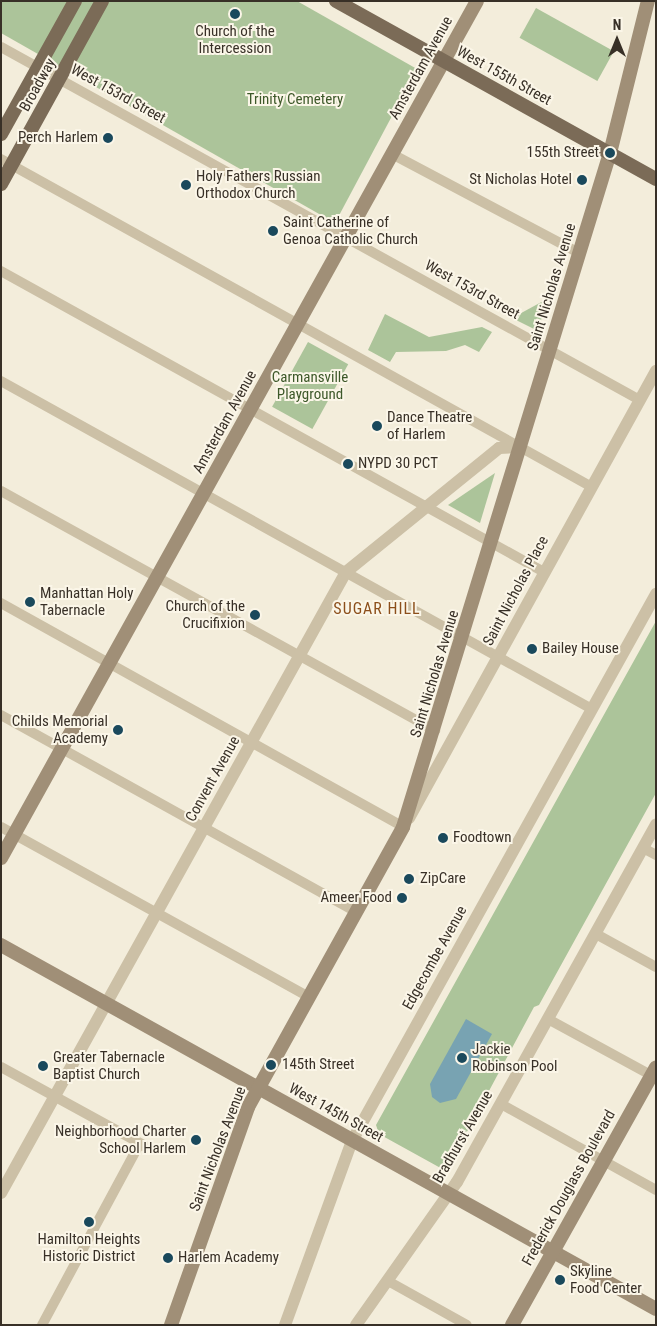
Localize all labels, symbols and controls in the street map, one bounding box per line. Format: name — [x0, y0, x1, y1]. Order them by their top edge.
marker: Church of the Intercession — [229, 8, 241, 20]
street label: Amsterdam Avenue — [385, 13, 457, 123]
north arrow — [592, 15, 642, 65]
text: N — [613, 17, 621, 33]
place label: Church of the Intercession — [195, 22, 275, 57]
street label: West 155th Street — [454, 43, 554, 109]
street label: Broadway — [16, 55, 60, 115]
street label: West 153rd Street — [67, 61, 169, 127]
park label: Trinity Cemetery — [247, 91, 343, 109]
place label: Perch Harlem — [18, 129, 98, 147]
marker: Perch Harlem — [102, 132, 114, 144]
place label: 155th Street — [527, 144, 599, 162]
marker: 155th Street — [603, 146, 617, 160]
place label: Holy Fathers Russian Orthodox Church — [196, 167, 320, 202]
place label: St Nicholas Hotel — [469, 171, 572, 189]
marker: St Nicholas Hotel — [576, 174, 588, 186]
marker: Holy Fathers Russian Orthodox Church — [180, 179, 192, 191]
place label: Saint Catherine of Genoa Catholic Church — [283, 213, 418, 248]
street label: Saint Nicholas Avenue — [524, 221, 580, 353]
marker: Saint Catherine of Genoa Catholic Church — [267, 225, 279, 237]
street label: West 153rd Street — [421, 257, 523, 323]
street label: Amsterdam Avenue — [189, 367, 261, 477]
park label: Carmansville Playground — [272, 368, 348, 403]
place label: Dance Theatre of Harlem — [387, 408, 473, 443]
marker: Dance Theatre of Harlem — [371, 420, 383, 432]
place label: NYPD 30 PCT — [358, 455, 438, 473]
marker: NYPD 30 PCT — [342, 458, 354, 470]
street label: Saint Nicholas Place — [479, 533, 553, 649]
place label: Manhattan Holy Tabernacle — [40, 584, 134, 619]
marker: Manhattan Holy Tabernacle — [24, 596, 36, 608]
place label: Church of the Crucifixion — [166, 597, 245, 632]
district label: SUGAR HILL — [332, 599, 422, 619]
street label: Saint Nicholas Avenue — [407, 608, 463, 740]
marker: Church of the Crucifixion — [249, 609, 261, 621]
place label: Bailey House — [542, 640, 619, 658]
marker: Bailey House — [526, 643, 538, 655]
place label: Childs Memorial Academy — [12, 712, 108, 747]
marker: Childs Memorial Academy — [112, 724, 124, 736]
street label: Convent Avenue — [182, 733, 244, 825]
place label: Foodtown — [453, 829, 511, 847]
marker: Foodtown — [437, 832, 449, 844]
place label: ZipCare — [420, 870, 466, 888]
marker: ZipCare — [402, 872, 416, 886]
place label: Ameer Food — [320, 889, 392, 907]
marker: Ameer Food — [396, 892, 408, 904]
street label: Edgecombe Avenue — [399, 903, 471, 1013]
place label: Jackie Robinson Pool — [472, 1040, 557, 1075]
place label: Greater Tabernacle Baptist Church — [53, 1048, 165, 1083]
marker: Jackie Robinson Pool — [456, 1052, 468, 1064]
place label: 145th Street — [282, 1056, 354, 1074]
marker: 145th Street — [264, 1058, 278, 1072]
marker: Greater Tabernacle Baptist Church — [37, 1060, 49, 1072]
street label: West 145th Street — [286, 1080, 386, 1146]
street label: Saint Nicholas Avenue — [186, 1084, 250, 1214]
street label: Bradhurst Avenue — [429, 1087, 497, 1187]
street label: Frederick Douglass Boulevard — [519, 1107, 619, 1269]
place label: Neighborhood Charter School Harlem — [55, 1122, 186, 1157]
marker: Neighborhood Charter School Harlem — [190, 1134, 202, 1146]
marker: Hamilton Heights Historic District — [83, 1216, 95, 1228]
place label: Hamilton Heights Historic District — [38, 1230, 140, 1265]
place label: Harlem Academy — [178, 1249, 279, 1267]
marker: Harlem Academy — [162, 1252, 174, 1264]
place label: Skyline Food Center — [570, 1262, 642, 1297]
marker: Skyline Food Center — [554, 1274, 566, 1286]

